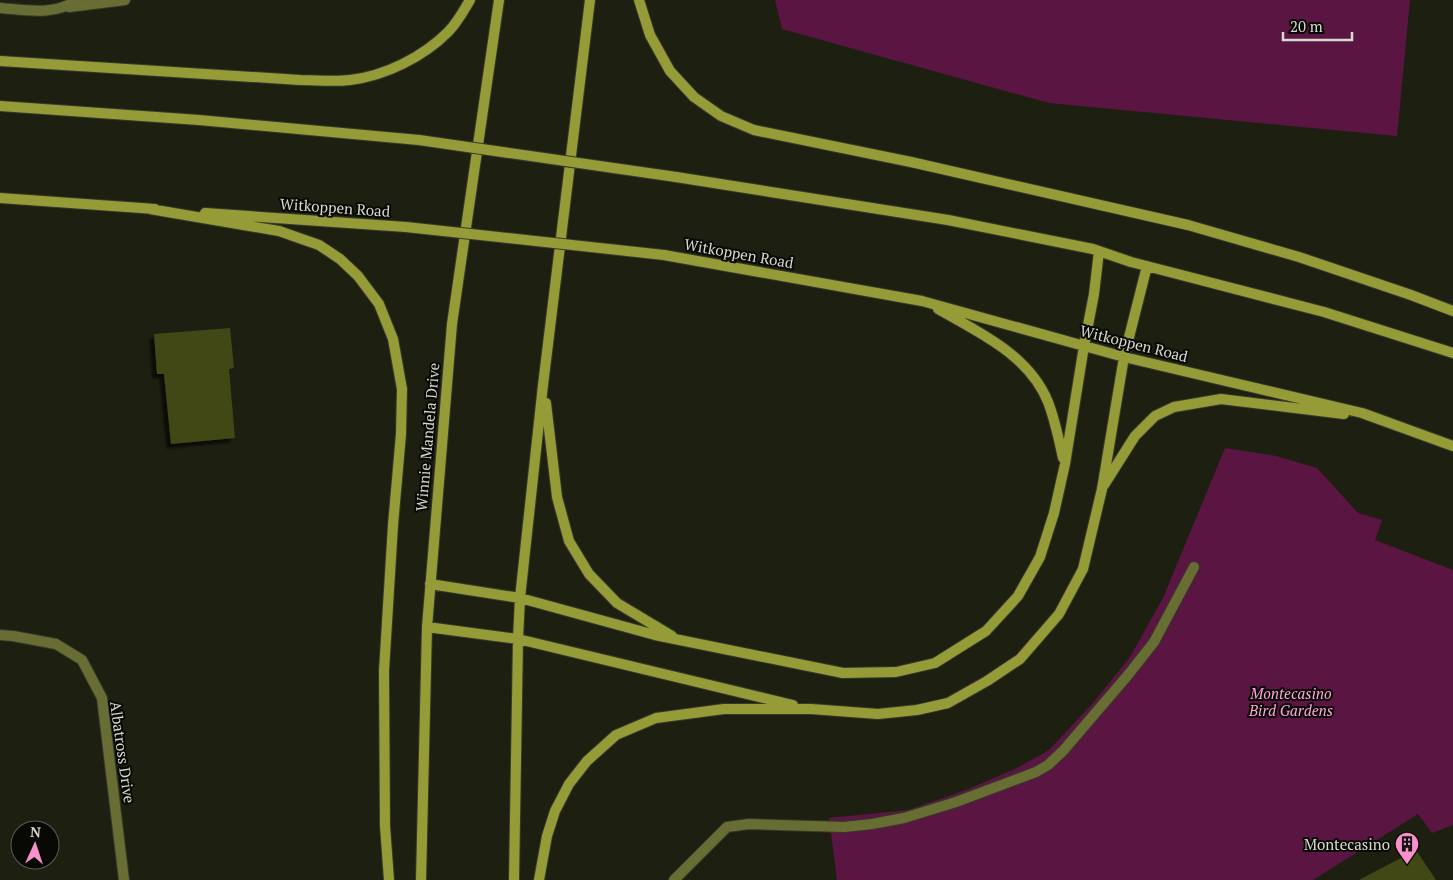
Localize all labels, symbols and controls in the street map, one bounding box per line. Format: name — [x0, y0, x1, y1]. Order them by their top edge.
scale bar — [1283, 10, 1352, 42]
text: 20 m — [1290, 16, 1323, 36]
street label: Witkoppen Road — [279, 193, 391, 221]
street label: Witkoppen Road — [683, 234, 795, 272]
street label: Witkoppen Road — [1078, 320, 1190, 366]
street label: Winnie Mandela Drive — [411, 362, 443, 512]
park label: Montecasino Bird Gardens — [1248, 683, 1333, 720]
street label: Albatross Drive — [106, 700, 140, 804]
north arrow — [10, 820, 60, 870]
text: N — [30, 822, 42, 841]
building icon: Montecasino — [1394, 831, 1420, 865]
place label: Montecasino — [1304, 834, 1390, 854]

